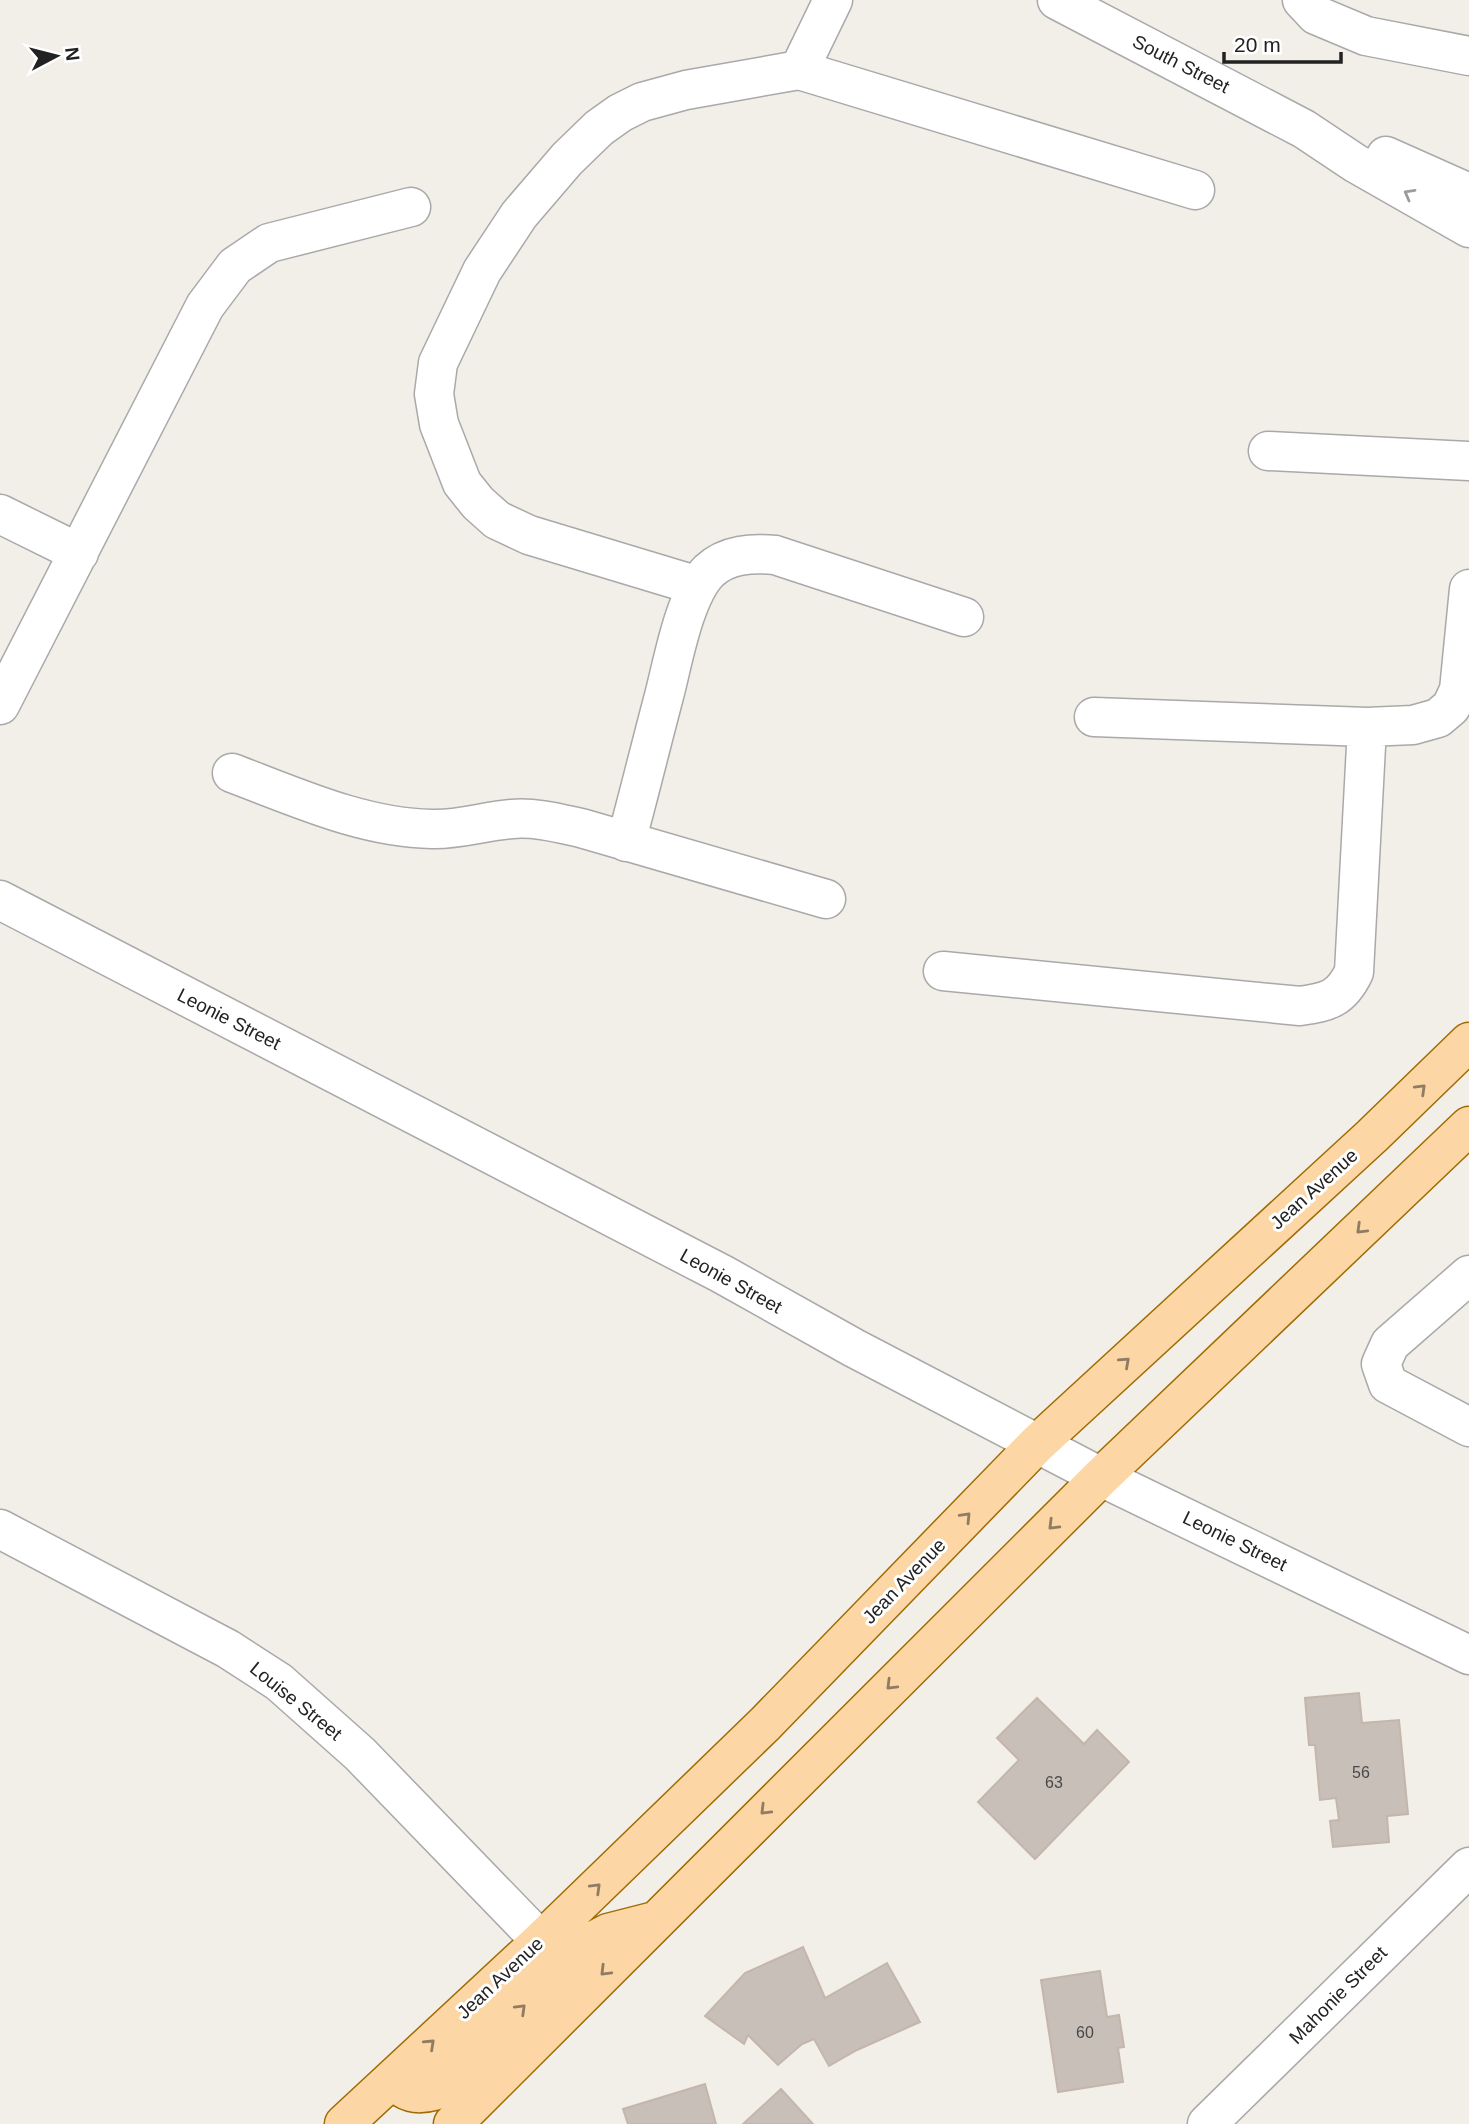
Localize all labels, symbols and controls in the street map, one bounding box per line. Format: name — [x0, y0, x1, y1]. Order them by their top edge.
north arrow — [21, 21, 91, 91]
scale bar — [1224, 21, 1341, 65]
street label: South Street — [1129, 31, 1233, 98]
text: 20 m — [1234, 33, 1281, 56]
text: N — [61, 46, 84, 62]
one-way arrow — [1404, 189, 1417, 202]
street label: Leonie Street — [174, 984, 285, 1054]
one-way arrow — [1412, 1084, 1425, 1097]
street label: Jean Avenue — [1266, 1145, 1362, 1233]
one-way arrow — [1356, 1220, 1369, 1233]
street label: Leonie Street — [676, 1244, 786, 1318]
one-way arrow — [1116, 1358, 1129, 1371]
street label: Leonie Street — [1180, 1507, 1291, 1576]
one-way arrow — [958, 1512, 971, 1525]
one-way arrow — [1048, 1516, 1061, 1529]
street label: Jean Avenue — [858, 1534, 950, 1628]
street label: Louise Street — [246, 1658, 347, 1745]
one-way arrow — [887, 1677, 900, 1690]
house number: 56 — [1352, 1764, 1370, 1781]
house number: 63 — [1045, 1774, 1063, 1791]
one-way arrow — [761, 1802, 774, 1815]
one-way arrow — [587, 1883, 600, 1896]
street label: Jean Avenue — [453, 1933, 547, 2023]
street label: Mahonie Street — [1285, 1942, 1391, 2048]
one-way arrow — [600, 1963, 613, 1976]
one-way arrow — [513, 2004, 526, 2017]
house number: 60 — [1076, 2024, 1094, 2041]
one-way arrow — [422, 2040, 435, 2053]

